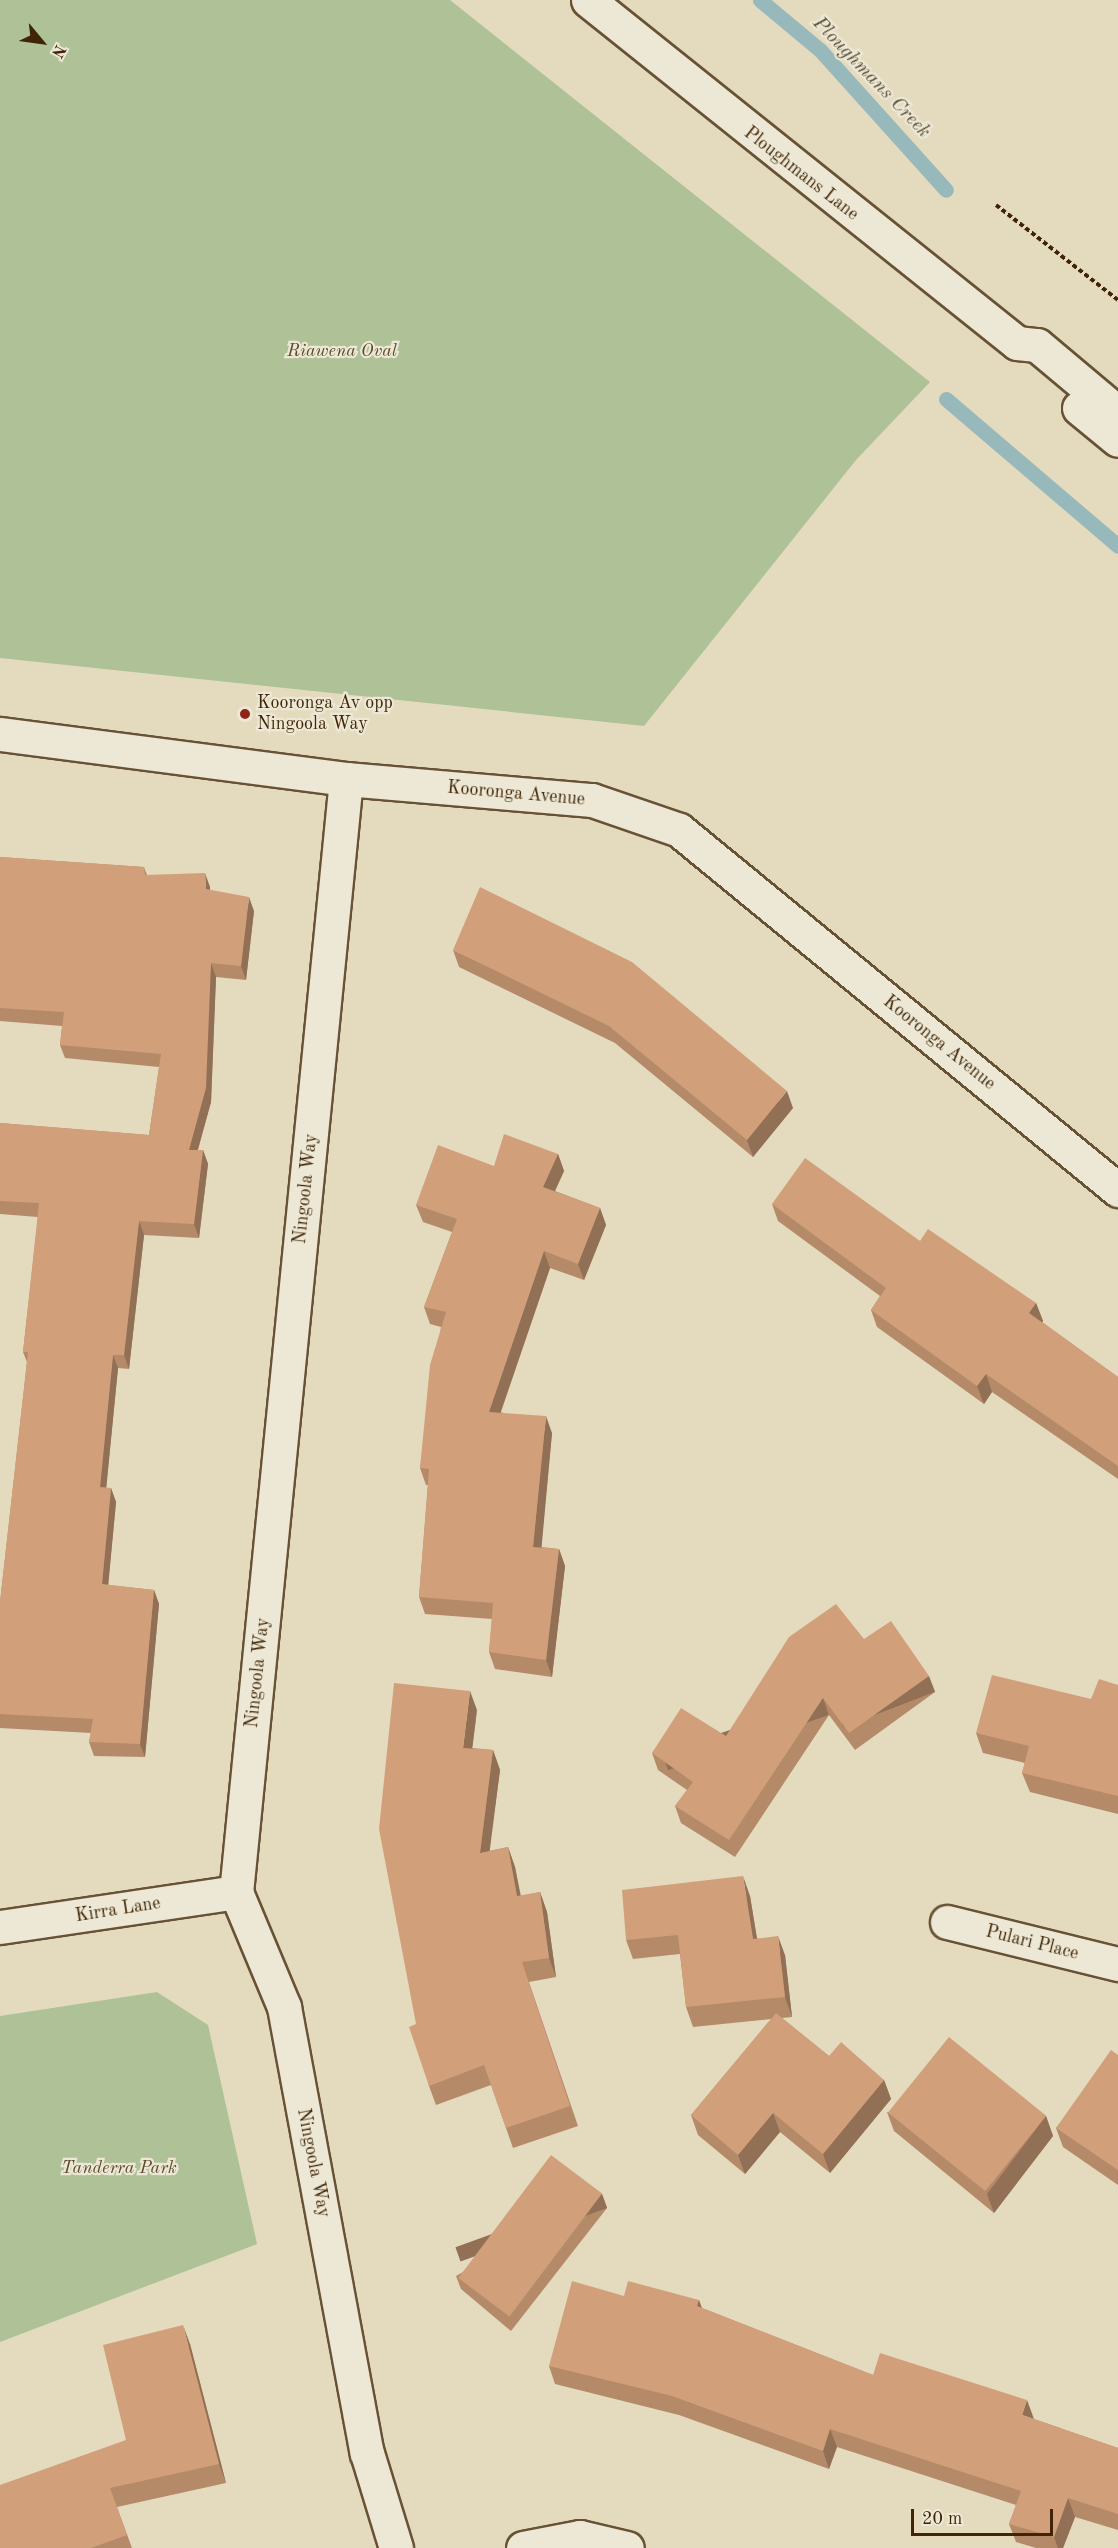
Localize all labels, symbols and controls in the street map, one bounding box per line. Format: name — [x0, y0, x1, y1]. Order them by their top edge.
north arrow — [12, 12, 72, 72]
water label: Ploughmans Creek — [807, 12, 935, 144]
text: N — [48, 41, 68, 60]
street label: Ploughmans Lane — [739, 122, 863, 226]
park label: Riawena Oval — [287, 340, 397, 362]
place label: Kooronga Av opp Ningoola Way — [257, 693, 393, 736]
marker: Kooronga Av opp Ningoola Way — [238, 707, 252, 721]
street label: Kooronga Avenue — [446, 777, 586, 811]
street label: Kooronga Avenue — [878, 991, 1000, 1095]
street label: Ningoola Way — [289, 1133, 323, 1245]
street label: Ningoola Way — [241, 1617, 275, 1729]
street label: Kirra Lane — [74, 1893, 162, 1927]
street label: Pulari Place — [983, 1921, 1081, 1965]
street label: Ningoola Way — [292, 2107, 334, 2219]
park label: Tanderra Park — [61, 2157, 177, 2179]
scale bar — [914, 2497, 1056, 2535]
text: 20 m — [922, 2510, 962, 2528]

